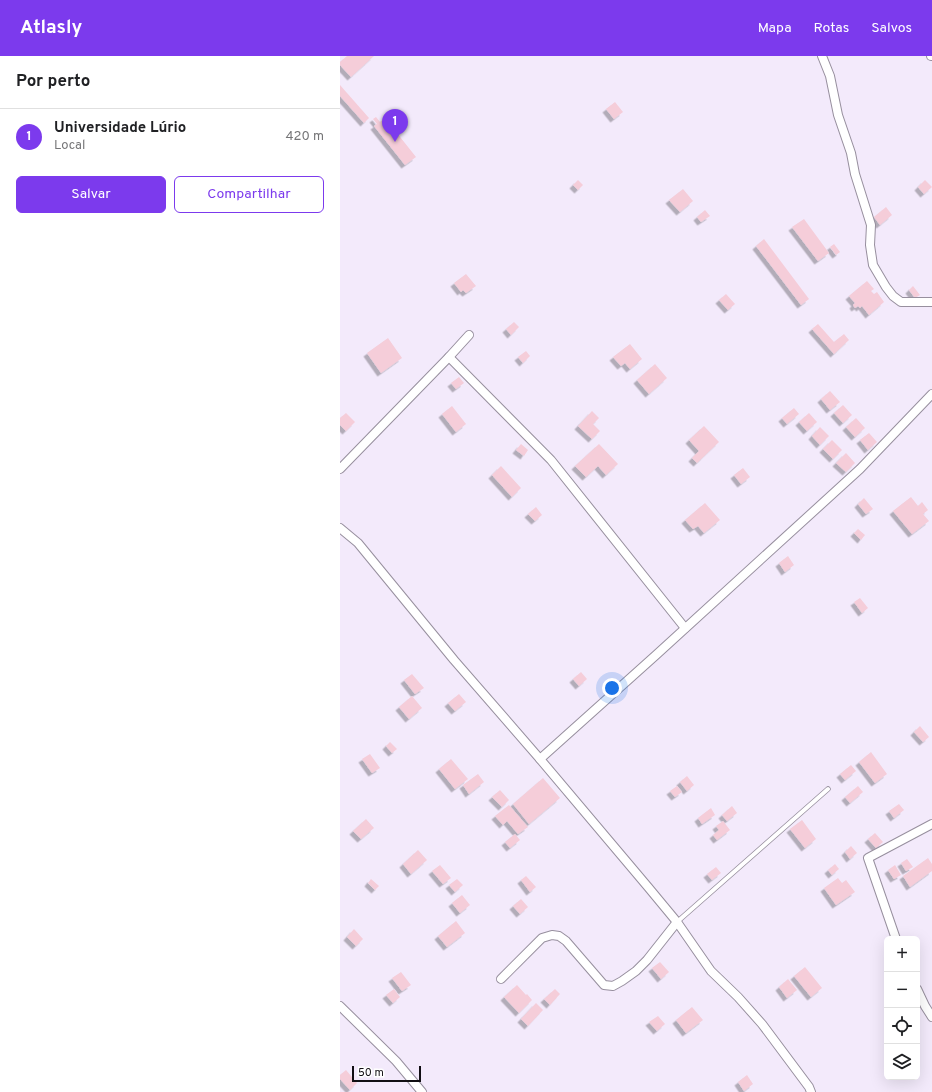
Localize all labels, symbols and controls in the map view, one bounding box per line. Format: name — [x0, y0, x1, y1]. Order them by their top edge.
text: Atlasly — [20, 16, 82, 40]
text: Mapa — [758, 20, 792, 37]
text: Rotas — [814, 20, 849, 37]
text: Salvos — [871, 20, 912, 37]
text: Por perto — [16, 71, 90, 93]
pin: 1 — [382, 109, 408, 142]
text: Universidade Lúrio — [54, 119, 186, 138]
text: 1 — [26, 129, 32, 145]
text: 420 m — [286, 129, 324, 145]
text: Local — [54, 138, 85, 154]
button: Salvar — [16, 176, 166, 213]
button: Compartilhar — [174, 176, 324, 213]
your location — [602, 678, 622, 698]
map controls — [884, 936, 920, 1080]
button: + — [884, 936, 920, 972]
button: − — [884, 972, 920, 1008]
button: locate — [884, 1008, 920, 1044]
button: layers — [884, 1044, 920, 1080]
scale bar — [352, 1064, 421, 1083]
text: 50 m — [358, 1066, 384, 1080]

